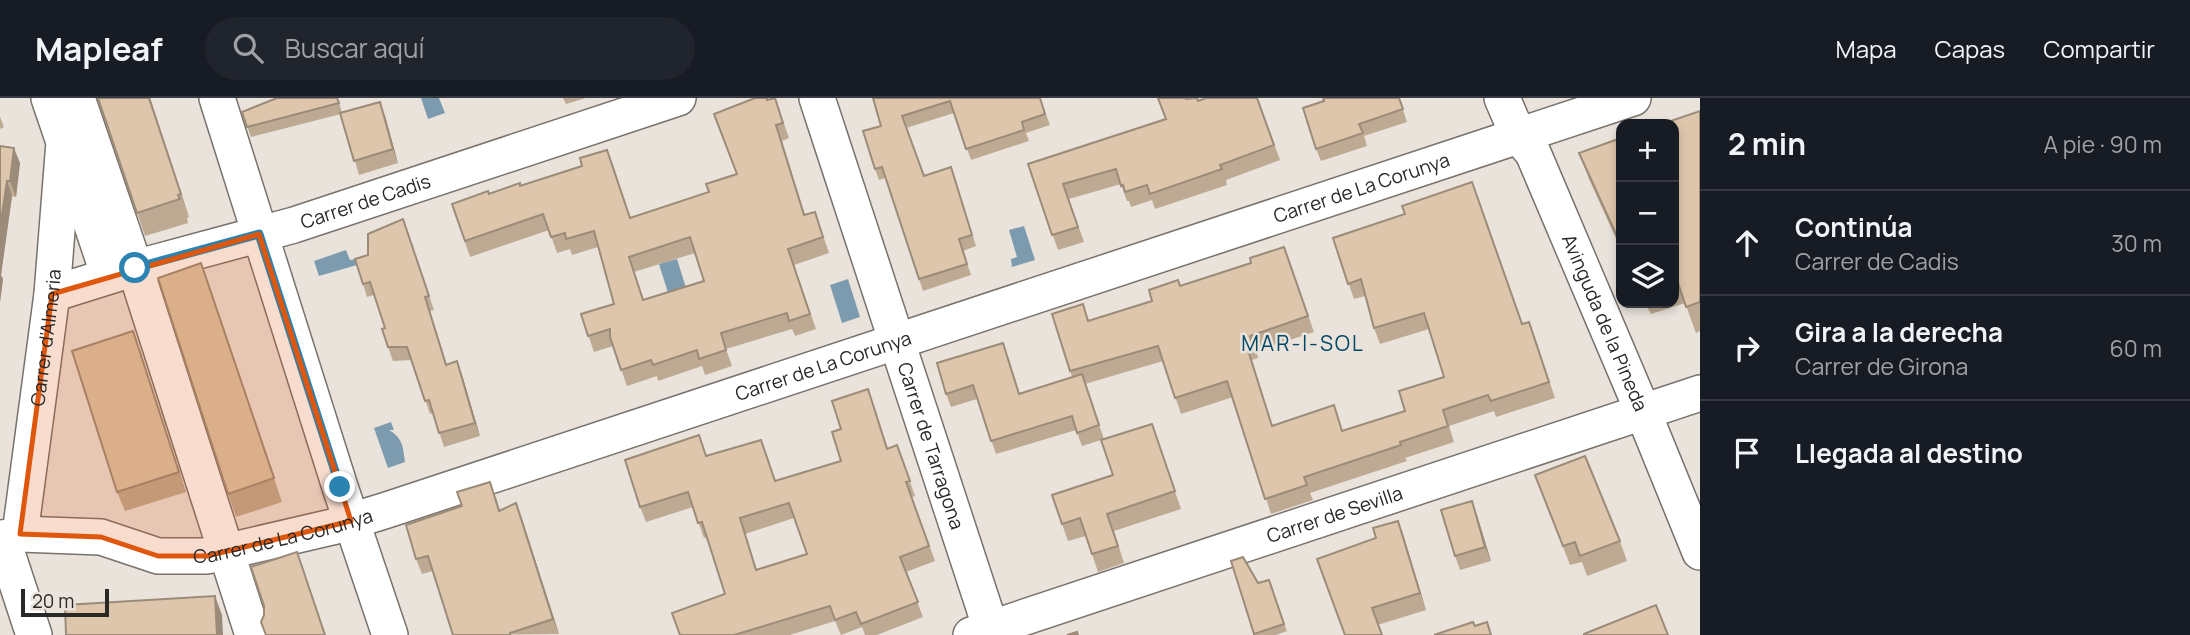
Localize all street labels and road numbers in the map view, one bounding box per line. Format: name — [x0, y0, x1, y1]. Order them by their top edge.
street label: Carrer de La Corunya — [1270, 147, 1453, 229]
street label: Carrer de Cadis — [297, 168, 434, 235]
street label: Avinguda de la Pineda — [1556, 230, 1654, 415]
street label: Carrer d'Almeria — [24, 268, 67, 408]
street label: Carrer de La Corunya — [732, 325, 915, 407]
street label: Carrer de Tarragona — [891, 359, 971, 533]
street label: Carrer de Sevilla — [1263, 480, 1406, 549]
street label: Carrer de La Corunya — [193, 502, 376, 569]

